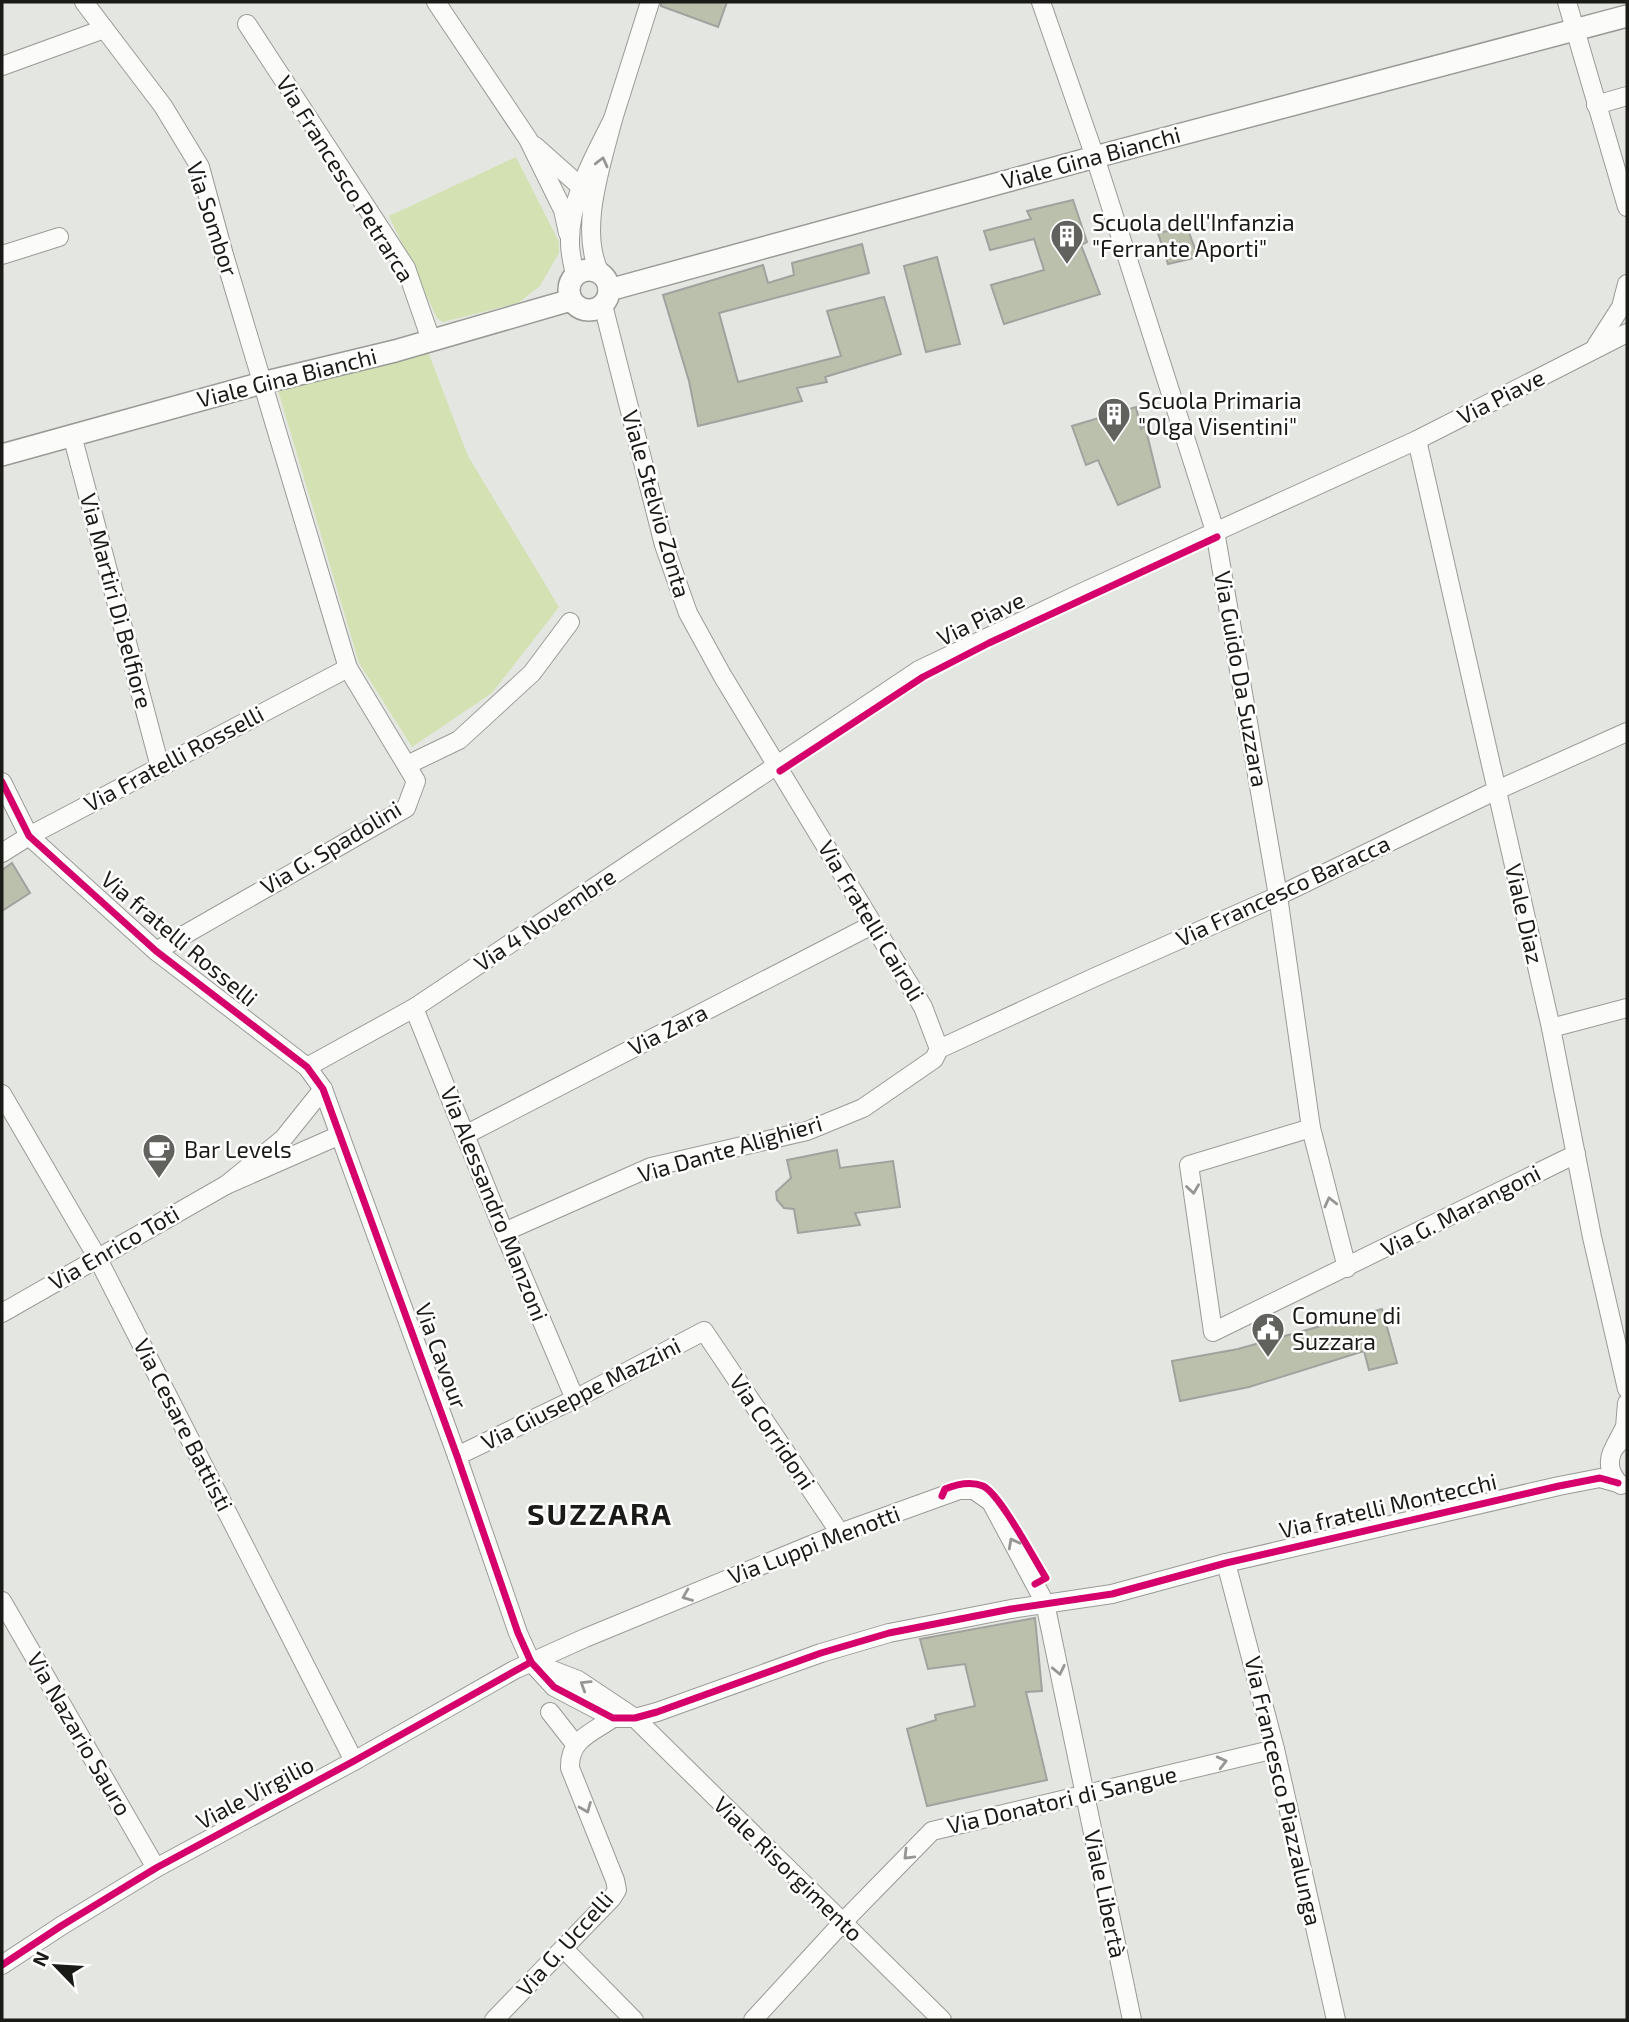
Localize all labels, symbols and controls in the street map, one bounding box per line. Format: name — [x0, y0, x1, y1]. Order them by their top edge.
street label: Via Francesco Petrarca — [271, 70, 421, 287]
street label: Viale Gina Bianchi — [998, 120, 1183, 194]
one-way arrow — [594, 156, 608, 168]
street label: Via Sombor — [181, 158, 245, 280]
place label: Scuola dell'Infanzia "Ferrante Aporti" — [1092, 208, 1295, 262]
building icon: Scuola dell'Infanzia "Ferrante Aporti" — [1048, 217, 1086, 266]
street label: Viale Gina Bianchi — [194, 341, 380, 413]
street label: Via Piave — [1452, 362, 1549, 430]
place label: Scuola Primaria "Olga Visentini" — [1138, 386, 1302, 440]
building icon: Scuola Primaria "Olga Visentini" — [1095, 395, 1133, 444]
street label: Viale Stelvio Zonta — [617, 407, 697, 601]
street label: Via Martiri Di Belfiore — [75, 490, 159, 711]
street label: Via Guido Da Suzzara — [1209, 569, 1275, 789]
street label: Via Piave — [932, 585, 1029, 651]
street label: Via Fratelli Rosselli — [79, 699, 268, 817]
street label: Via G. Spadolini — [255, 794, 406, 900]
street label: Via Francesco Baracca — [1171, 828, 1394, 952]
street label: Via Fratelli Cairoli — [813, 835, 931, 1006]
street label: Via 4 Novembre — [468, 861, 621, 977]
street label: Viale Diaz — [1500, 861, 1550, 967]
street label: Via fratelli Rosselli — [96, 865, 264, 1012]
street label: Via Zara — [623, 997, 712, 1061]
street label: Via Alessandro Manzoni — [435, 1082, 555, 1325]
street label: Via Dante Alighieri — [634, 1108, 825, 1188]
cafe icon: Bar Levels — [140, 1131, 178, 1180]
place label: Bar Levels — [184, 1135, 292, 1163]
street label: Via G. Marangoni — [1376, 1158, 1545, 1262]
one-way arrow — [1185, 1183, 1200, 1195]
one-way arrow — [1324, 1196, 1339, 1208]
street label: Via Enrico Toti — [43, 1199, 184, 1296]
street label: Via Cavour — [410, 1299, 474, 1412]
place label: Comune di Suzzara — [1292, 1301, 1401, 1355]
public building icon: Comune di Suzzara — [1249, 1310, 1287, 1359]
street label: Via Giuseppe Mazzini — [476, 1331, 685, 1456]
street label: Via Cesare Battisti — [128, 1334, 239, 1516]
street label: Via Corridoni — [724, 1368, 822, 1494]
street label: Via fratelli Montecchi — [1276, 1466, 1499, 1544]
district label: SUZZARA — [527, 1495, 673, 1531]
street label: Via Luppi Menotti — [724, 1498, 904, 1590]
one-way arrow — [1008, 1538, 1021, 1550]
one-way arrow — [681, 1588, 694, 1602]
street label: Via Nazario Sauro — [22, 1647, 138, 1820]
street label: Via Francesco Piazzalunga — [1239, 1653, 1329, 1928]
one-way arrow — [1050, 1664, 1065, 1676]
one-way arrow — [580, 1681, 593, 1694]
street label: Viale Virgilio — [191, 1749, 318, 1835]
one-way arrow — [1216, 1756, 1228, 1770]
street label: Via Donatori di Sangue — [944, 1759, 1179, 1839]
street label: Viale Risorgimento — [708, 1790, 869, 1947]
one-way arrow — [578, 1802, 592, 1814]
street label: Viale Libertà — [1079, 1827, 1133, 1960]
one-way arrow — [903, 1847, 916, 1860]
street label: Via G. Uccelli — [510, 1885, 619, 2002]
north arrow — [21, 1931, 91, 2001]
text: N — [27, 1948, 53, 1970]

